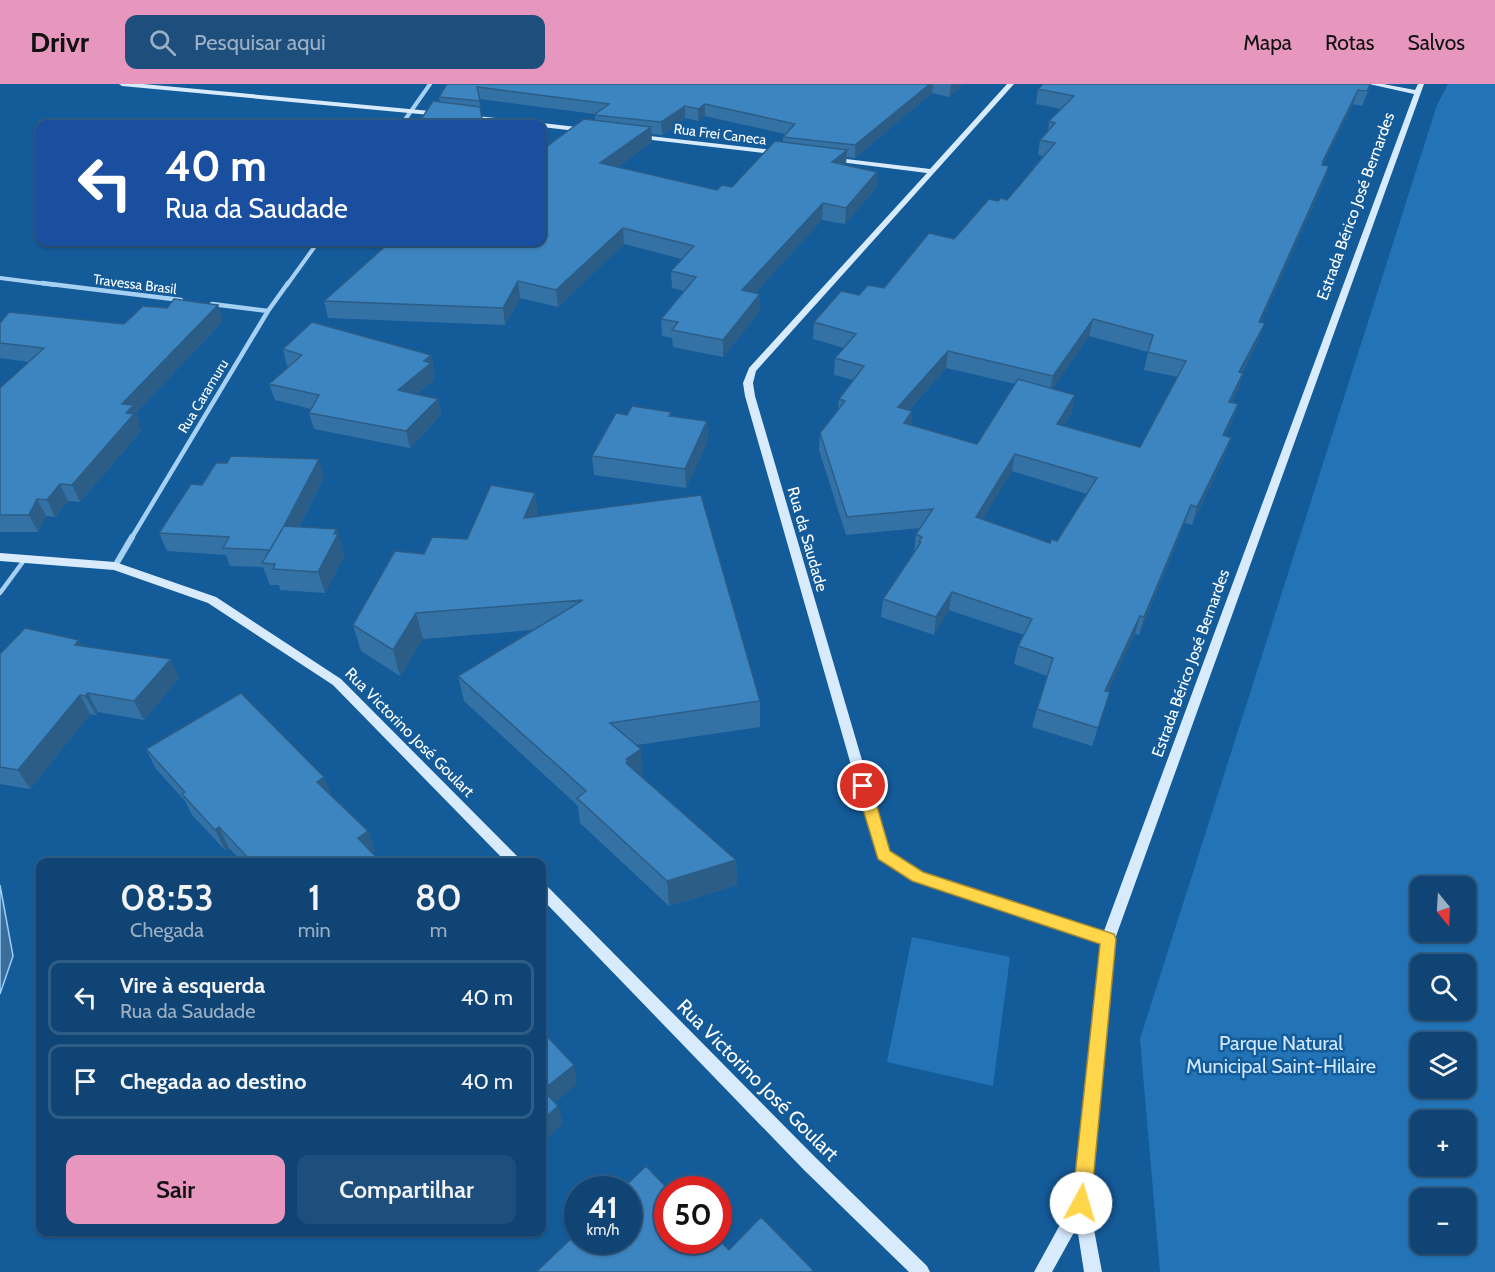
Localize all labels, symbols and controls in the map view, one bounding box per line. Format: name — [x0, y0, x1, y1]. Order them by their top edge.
search box — [125, 15, 545, 69]
text: Drivr — [30, 25, 89, 59]
icon: search — [146, 26, 179, 59]
text: Pesquisar aqui — [194, 29, 326, 56]
text: Mapa — [1243, 30, 1292, 55]
text: Rotas — [1325, 30, 1374, 55]
text: Salvos — [1407, 30, 1465, 55]
street label: Estrada Bérico José Bernardes — [1313, 109, 1398, 303]
street label: Rua Frei Caneca — [673, 119, 768, 149]
text: 40 m — [165, 140, 267, 192]
icon: left — [66, 144, 144, 222]
text: Rua da Saudade — [165, 192, 348, 225]
street label: Travessa Brasil — [92, 270, 178, 298]
street label: Rua Caramuru — [174, 356, 232, 436]
street label: Rua da Saudade — [783, 484, 832, 594]
street label: Estrada Bérico José Bernardes — [1148, 566, 1233, 760]
street label: Rua Victorino José Goulart — [341, 664, 479, 801]
pin — [837, 760, 888, 811]
icon: arrive — [846, 769, 879, 802]
text: 08:53 — [120, 875, 214, 919]
text: 1 — [308, 875, 321, 919]
text: 80 — [415, 875, 462, 919]
north arrow — [1410, 876, 1476, 942]
map controls — [1410, 876, 1476, 1254]
text: Chegada — [130, 918, 204, 942]
text: min — [298, 918, 331, 942]
text: m — [430, 918, 447, 942]
button: search — [1410, 954, 1476, 1020]
text: Vire à esquerda — [120, 972, 265, 999]
icon: left — [69, 981, 102, 1014]
text: 40 m — [461, 984, 513, 1011]
street label: Rua Victorino José Goulart — [672, 994, 844, 1166]
text: Rua da Saudade — [120, 999, 255, 1023]
park label: Parque Natural Municipal Saint-Hilaire — [1186, 1031, 1376, 1078]
button: layers — [1410, 1032, 1476, 1098]
icon: arrive — [69, 1065, 102, 1098]
text: Chegada ao destino — [120, 1068, 306, 1095]
text: 40 m — [461, 1068, 513, 1095]
button: + — [1410, 1110, 1476, 1176]
button: Sair — [66, 1155, 285, 1224]
button: Compartilhar — [297, 1155, 516, 1224]
position arrow — [1049, 1171, 1113, 1235]
speed limit sign: 50 — [654, 1176, 732, 1254]
button: − — [1410, 1188, 1476, 1254]
text: 41 — [588, 1189, 618, 1226]
text: km/h — [587, 1221, 619, 1239]

